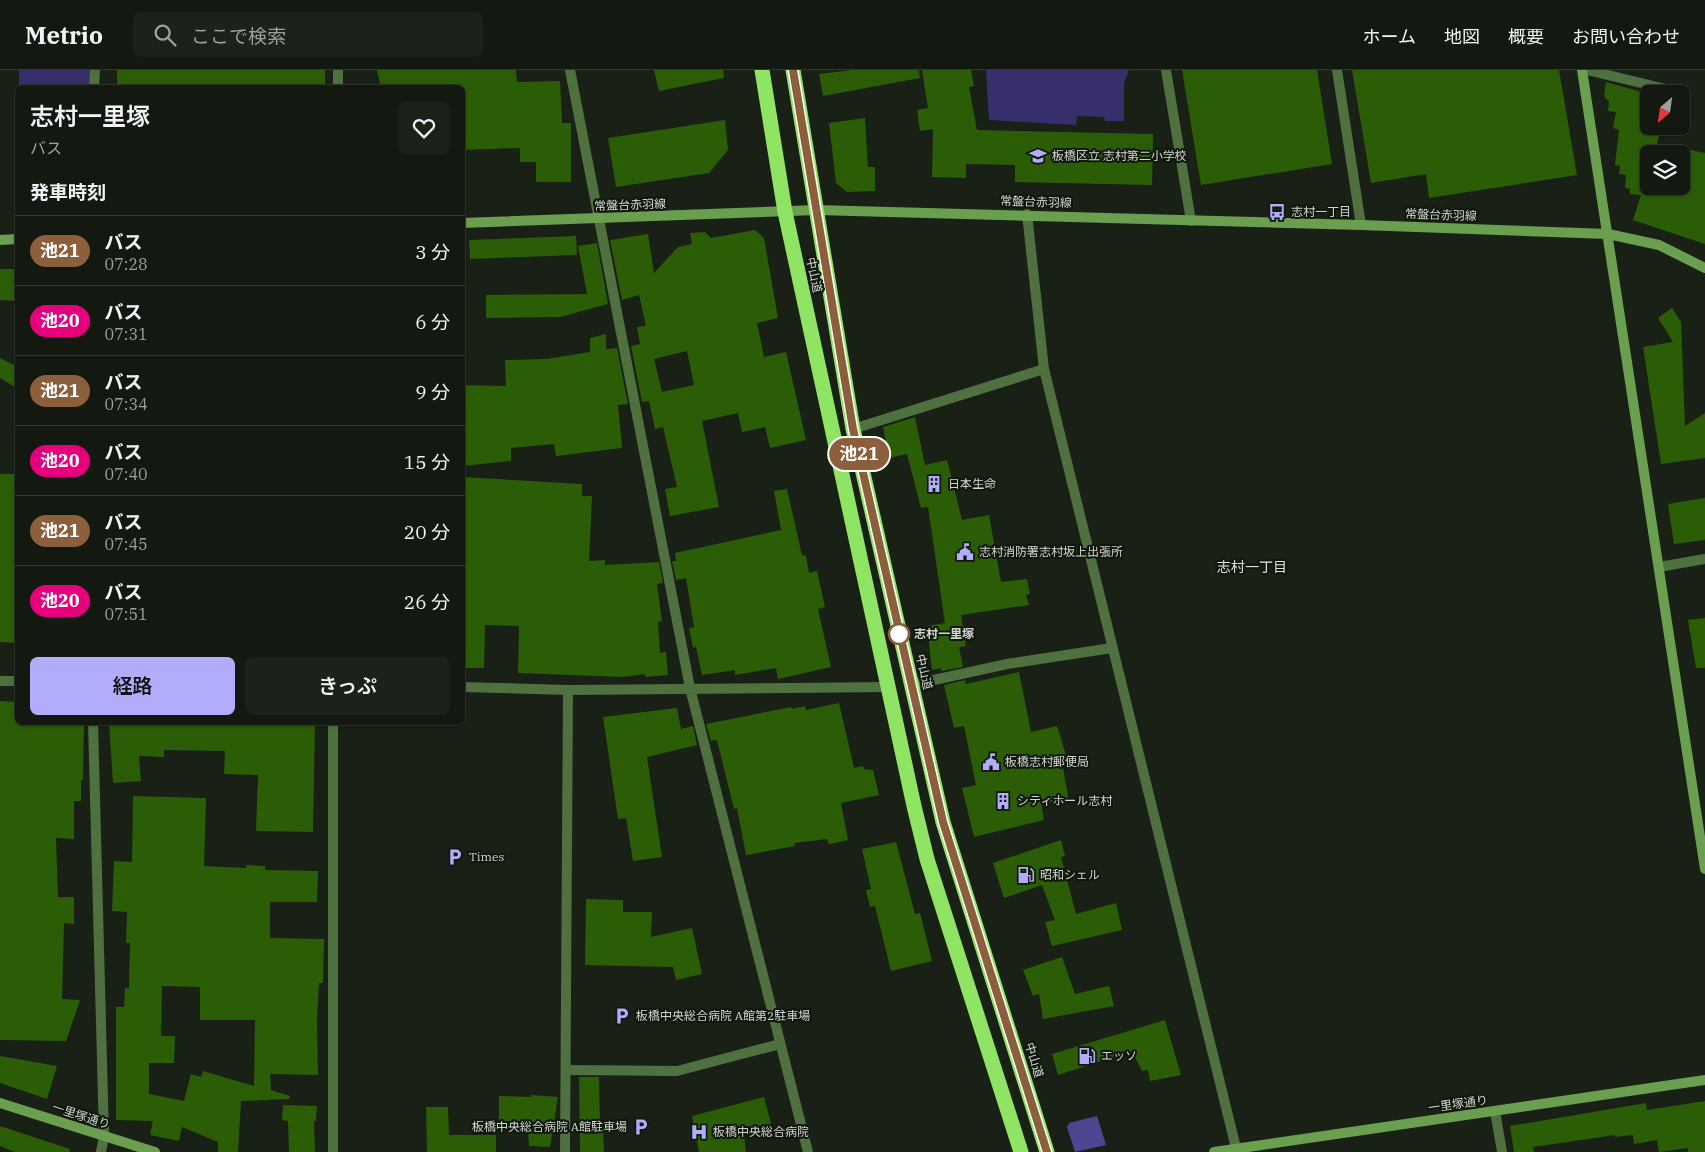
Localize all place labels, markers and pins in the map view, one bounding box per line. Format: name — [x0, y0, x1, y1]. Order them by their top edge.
school or university icon: 板橋区立 志村第二小学校 — [1028, 146, 1048, 166]
place label: 板橋区立 志村第二小学校 — [1052, 148, 1187, 163]
bus stop icon: 志村一丁目 — [1267, 202, 1287, 222]
place label: 志村一丁目 — [1291, 204, 1351, 219]
building icon: 日本生命 — [924, 474, 944, 494]
place label: 日本生命 — [948, 476, 996, 491]
public building icon: 志村消防署志村坂上出張所 — [955, 542, 975, 562]
place label: 志村消防署志村坂上出張所 — [979, 544, 1123, 559]
marker: 志村一里塚 — [888, 623, 910, 645]
place label: 志村一里塚 — [914, 626, 974, 641]
public building icon: 板橋志村郵便局 — [981, 752, 1001, 772]
place label: 板橋志村郵便局 — [1005, 754, 1089, 769]
building icon: シティホール志村 — [993, 791, 1013, 811]
place label: シティホール志村 — [1017, 793, 1113, 808]
parking icon: Times — [445, 847, 465, 867]
place label: Times — [469, 849, 504, 864]
fuel station icon: 昭和シェル — [1016, 865, 1036, 885]
place label: 昭和シェル — [1040, 867, 1100, 882]
parking icon: 板橋中央総合病院 A館第2駐車場 — [612, 1006, 632, 1026]
place label: 板橋中央総合病院 A館第2駐車場 — [636, 1008, 810, 1023]
fuel station icon: エッソ — [1077, 1046, 1097, 1066]
place label: エッソ — [1101, 1048, 1137, 1063]
parking icon: 板橋中央総合病院 A館駐車場 — [631, 1117, 651, 1137]
place label: 板橋中央総合病院 A館駐車場 — [472, 1119, 627, 1134]
hospital icon: 板橋中央総合病院 — [689, 1122, 709, 1142]
place label: 板橋中央総合病院 — [713, 1124, 809, 1139]

